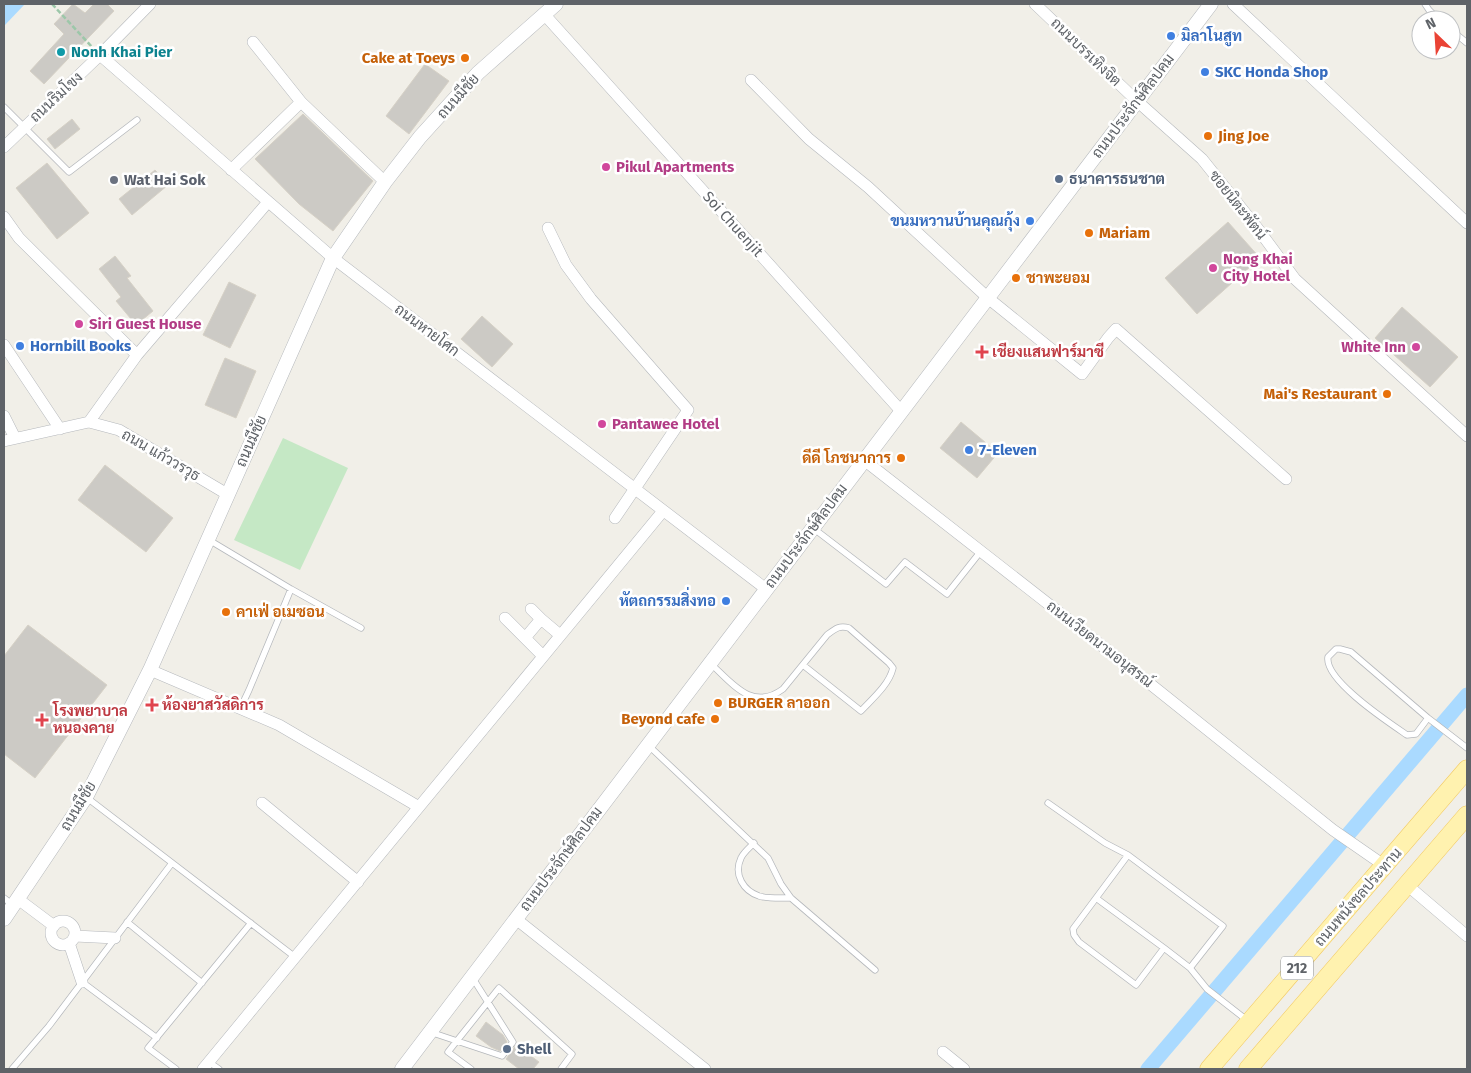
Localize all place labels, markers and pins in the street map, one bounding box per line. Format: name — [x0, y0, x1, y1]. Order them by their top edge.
place label: มิลาโนสูท — [1181, 25, 1242, 47]
marker: มิลาโนสูท — [1165, 30, 1177, 42]
place label: Nonh Khai Pier — [71, 43, 173, 61]
marker: Nonh Khai Pier — [55, 46, 67, 58]
place label: Cake at Toeys — [362, 49, 455, 67]
marker: Cake at Toeys — [459, 52, 471, 64]
place label: SKC Honda Shop — [1215, 63, 1328, 81]
marker: SKC Honda Shop — [1199, 66, 1211, 78]
place label: Jing Joe — [1217, 127, 1269, 145]
marker: Jing Joe — [1202, 130, 1214, 142]
place label: Pikul Apartments — [616, 158, 734, 176]
marker: Pikul Apartments — [600, 161, 612, 173]
place label: ธนาคารธนชาต — [1069, 170, 1165, 188]
place label: Wat Hai Sok — [124, 171, 206, 189]
marker: ธนาคารธนชาต — [1053, 173, 1065, 185]
marker: Wat Hai Sok — [108, 174, 120, 186]
place label: ขนมหวานบ้านคุณกุ้ง — [890, 211, 1020, 232]
marker: ขนมหวานบ้านคุณกุ้ง — [1024, 215, 1036, 227]
place label: Mariam — [1099, 224, 1150, 242]
marker: Mariam — [1083, 227, 1095, 239]
place label: Nong Khai City Hotel — [1223, 250, 1293, 285]
marker: Nong Khai City Hotel — [1207, 262, 1219, 274]
place label: ชาพะยอม — [1026, 269, 1090, 287]
marker: ชาพะยอม — [1010, 272, 1022, 284]
place label: Siri Guest House — [89, 315, 202, 333]
marker: Siri Guest House — [73, 318, 85, 330]
place label: Hornbill Books — [30, 337, 131, 355]
place label: White Inn — [1341, 338, 1406, 356]
marker: Hornbill Books — [14, 340, 26, 352]
marker: White Inn — [1410, 341, 1422, 353]
place label: เชียงแสนฟาร์มาซี — [992, 342, 1104, 361]
marker: เชียงแสนฟาร์มาซี — [976, 346, 988, 358]
place label: Mai's Restaurant — [1263, 385, 1377, 403]
marker: Mai's Restaurant — [1381, 388, 1393, 400]
place label: Pantawee Hotel — [612, 415, 720, 433]
marker: Pantawee Hotel — [596, 418, 608, 430]
place label: 7-Eleven — [979, 441, 1037, 459]
marker: 7-Eleven — [963, 444, 975, 456]
place label: ดีดี โภชนาการ — [802, 447, 892, 467]
marker: ดีดี โภชนาการ — [895, 452, 907, 464]
place label: หัตถกรรมสิ่งทอ — [619, 586, 716, 610]
marker: หัตถกรรมสิ่งทอ — [720, 595, 732, 607]
place label: คาเฟ่ อเมซอน — [236, 602, 325, 621]
marker: คาเฟ่ อเมซอน — [220, 606, 232, 618]
place label: BURGER ลาออก — [728, 694, 830, 712]
place label: ห้องยาสวัสดิการ — [162, 695, 264, 714]
marker: BURGER ลาออก — [712, 697, 724, 709]
marker: ห้องยาสวัสดิการ — [146, 699, 158, 711]
place label: โรงพยาบาล หนองคาย — [52, 700, 128, 737]
place label: Beyond cafe — [621, 710, 705, 728]
marker: โรงพยาบาล หนองคาย — [35, 713, 49, 727]
marker: Beyond cafe — [709, 713, 721, 725]
place label: Shell — [517, 1040, 552, 1058]
marker: Shell — [501, 1043, 513, 1055]

